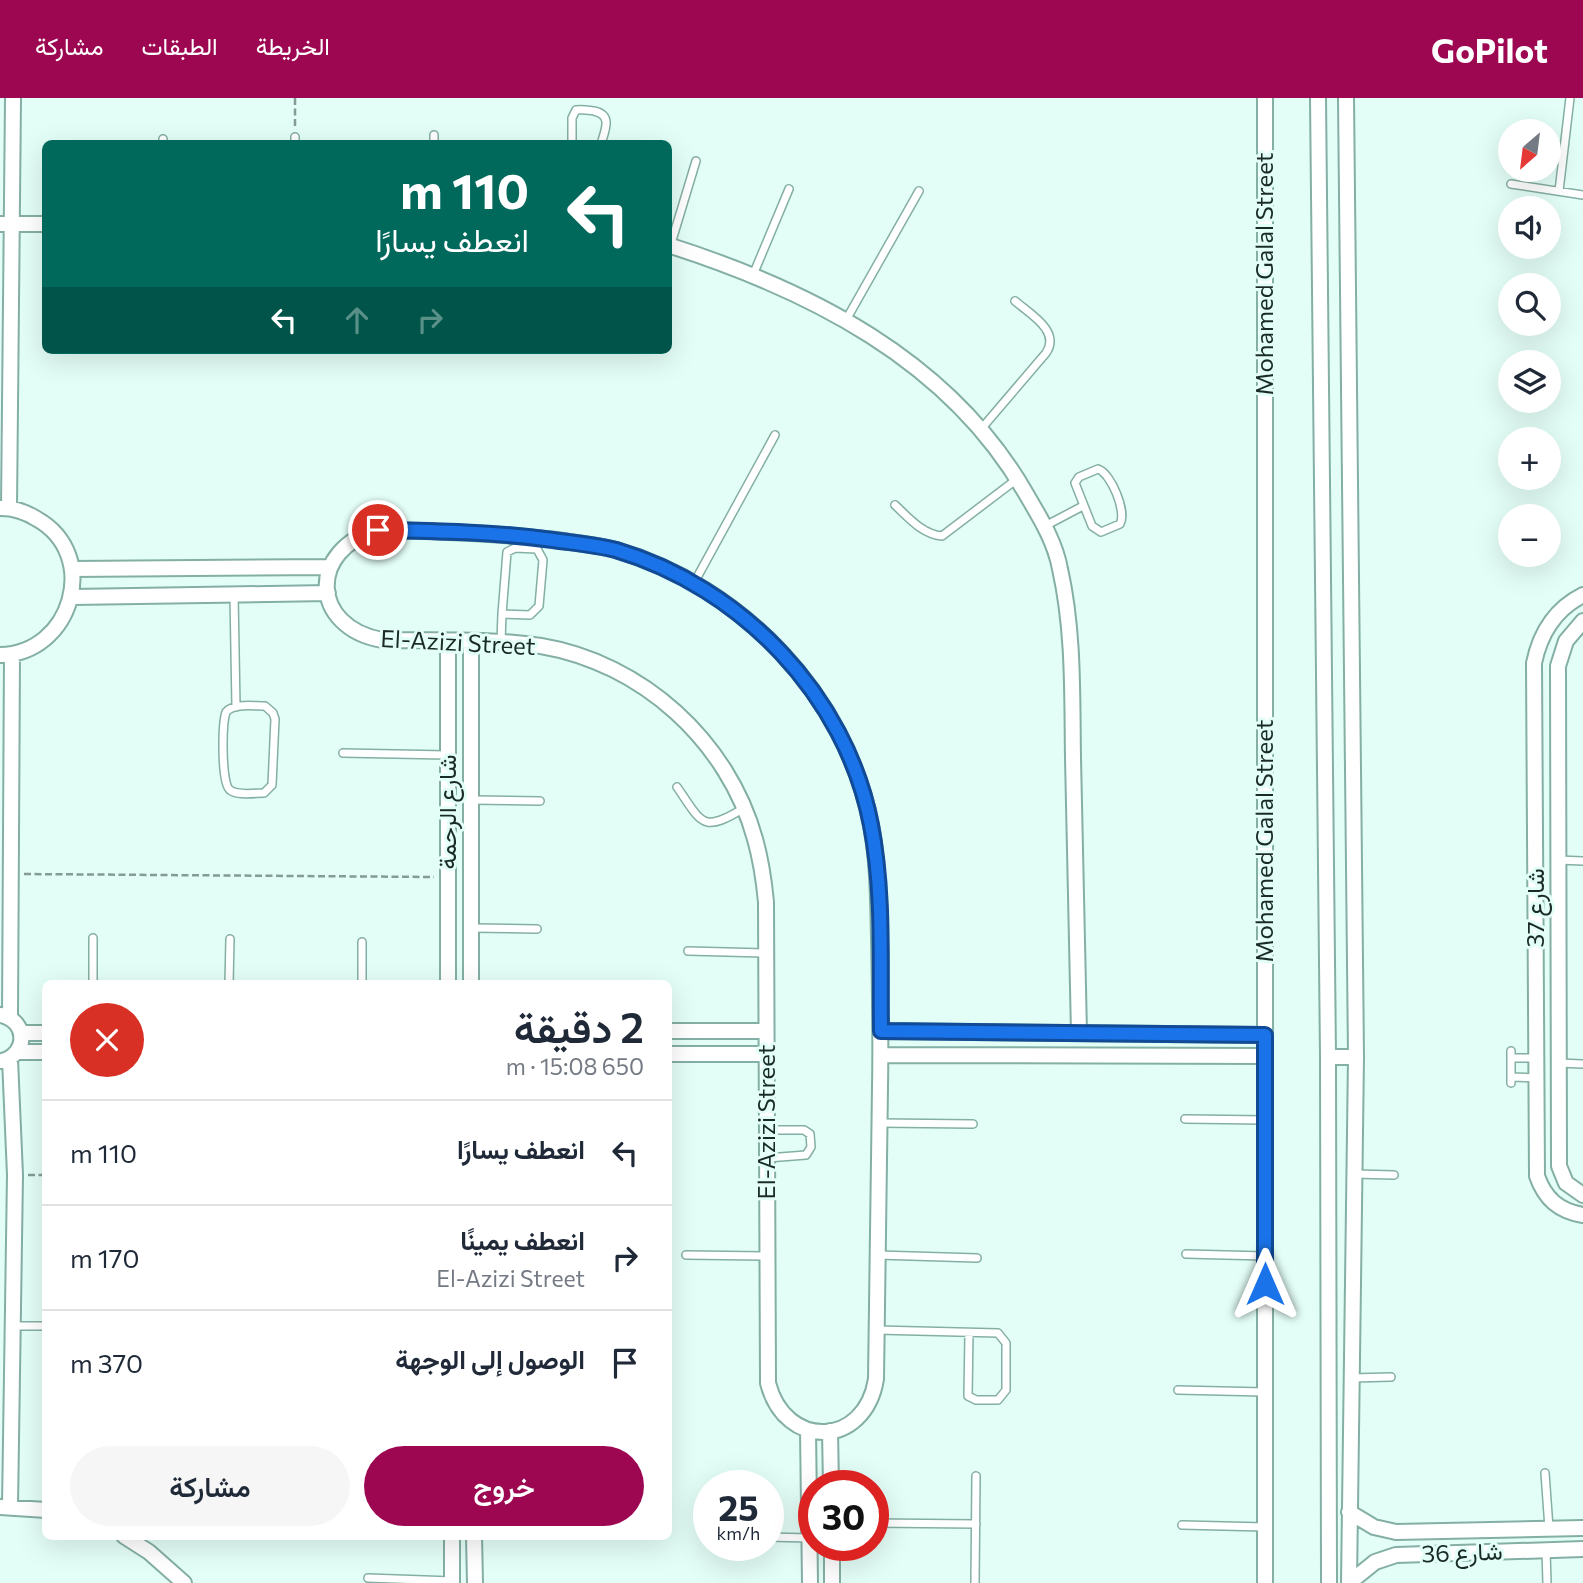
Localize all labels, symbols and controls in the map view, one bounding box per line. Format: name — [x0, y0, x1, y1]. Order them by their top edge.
text: GoPilot — [1431, 29, 1548, 70]
text: مشاركة — [35, 31, 103, 60]
text: الطبقات — [141, 31, 218, 60]
text: الخريطة — [256, 31, 330, 60]
north arrow — [1498, 119, 1561, 182]
map controls — [1498, 119, 1561, 567]
street label: Mohamed Galal Street — [1249, 152, 1278, 395]
text: 110 m — [400, 159, 529, 219]
icon: left — [553, 168, 644, 259]
button: sound — [1498, 196, 1561, 259]
text: انعطف يسارًا — [375, 219, 529, 259]
button: search — [1498, 273, 1561, 336]
icon: left — [265, 301, 303, 339]
icon: ahead — [338, 301, 376, 339]
icon: right — [411, 301, 449, 339]
button: layers — [1498, 350, 1561, 413]
button: + — [1498, 427, 1561, 490]
pin — [348, 500, 408, 560]
button: − — [1498, 504, 1561, 567]
icon: arrive — [359, 511, 397, 549]
street label: El-Azizi Street — [380, 623, 536, 660]
street label: Mohamed Galal Street — [1249, 719, 1278, 962]
street label: شارع الرحمة — [432, 754, 464, 870]
street label: شارع 37 — [1520, 868, 1552, 948]
text: 2 دقيقة — [514, 1000, 644, 1052]
button: close — [70, 1003, 144, 1077]
street label: El-Azizi Street — [751, 1044, 780, 1200]
text: 650 m · 15:08 — [506, 1052, 644, 1080]
text: انعطف يسارًا — [457, 1133, 585, 1164]
icon: left — [606, 1134, 644, 1172]
text: 110 m — [70, 1137, 137, 1168]
text: انعطف يمينًا — [460, 1224, 585, 1255]
icon: right — [606, 1239, 644, 1277]
text: 170 m — [70, 1242, 139, 1273]
position arrow — [1228, 1247, 1302, 1321]
text: El-Azizi Street — [436, 1264, 585, 1292]
text: الوصول إلى الوجهة — [395, 1343, 585, 1374]
icon: arrive — [606, 1344, 644, 1382]
text: 370 m — [70, 1347, 143, 1378]
button: مشاركة — [70, 1446, 350, 1526]
button: خروج — [364, 1446, 644, 1526]
speed limit sign: 30 — [798, 1470, 889, 1561]
text: 25 — [718, 1485, 759, 1528]
text: km/h — [717, 1522, 760, 1544]
street label: شارع 36 — [1421, 1536, 1503, 1570]

